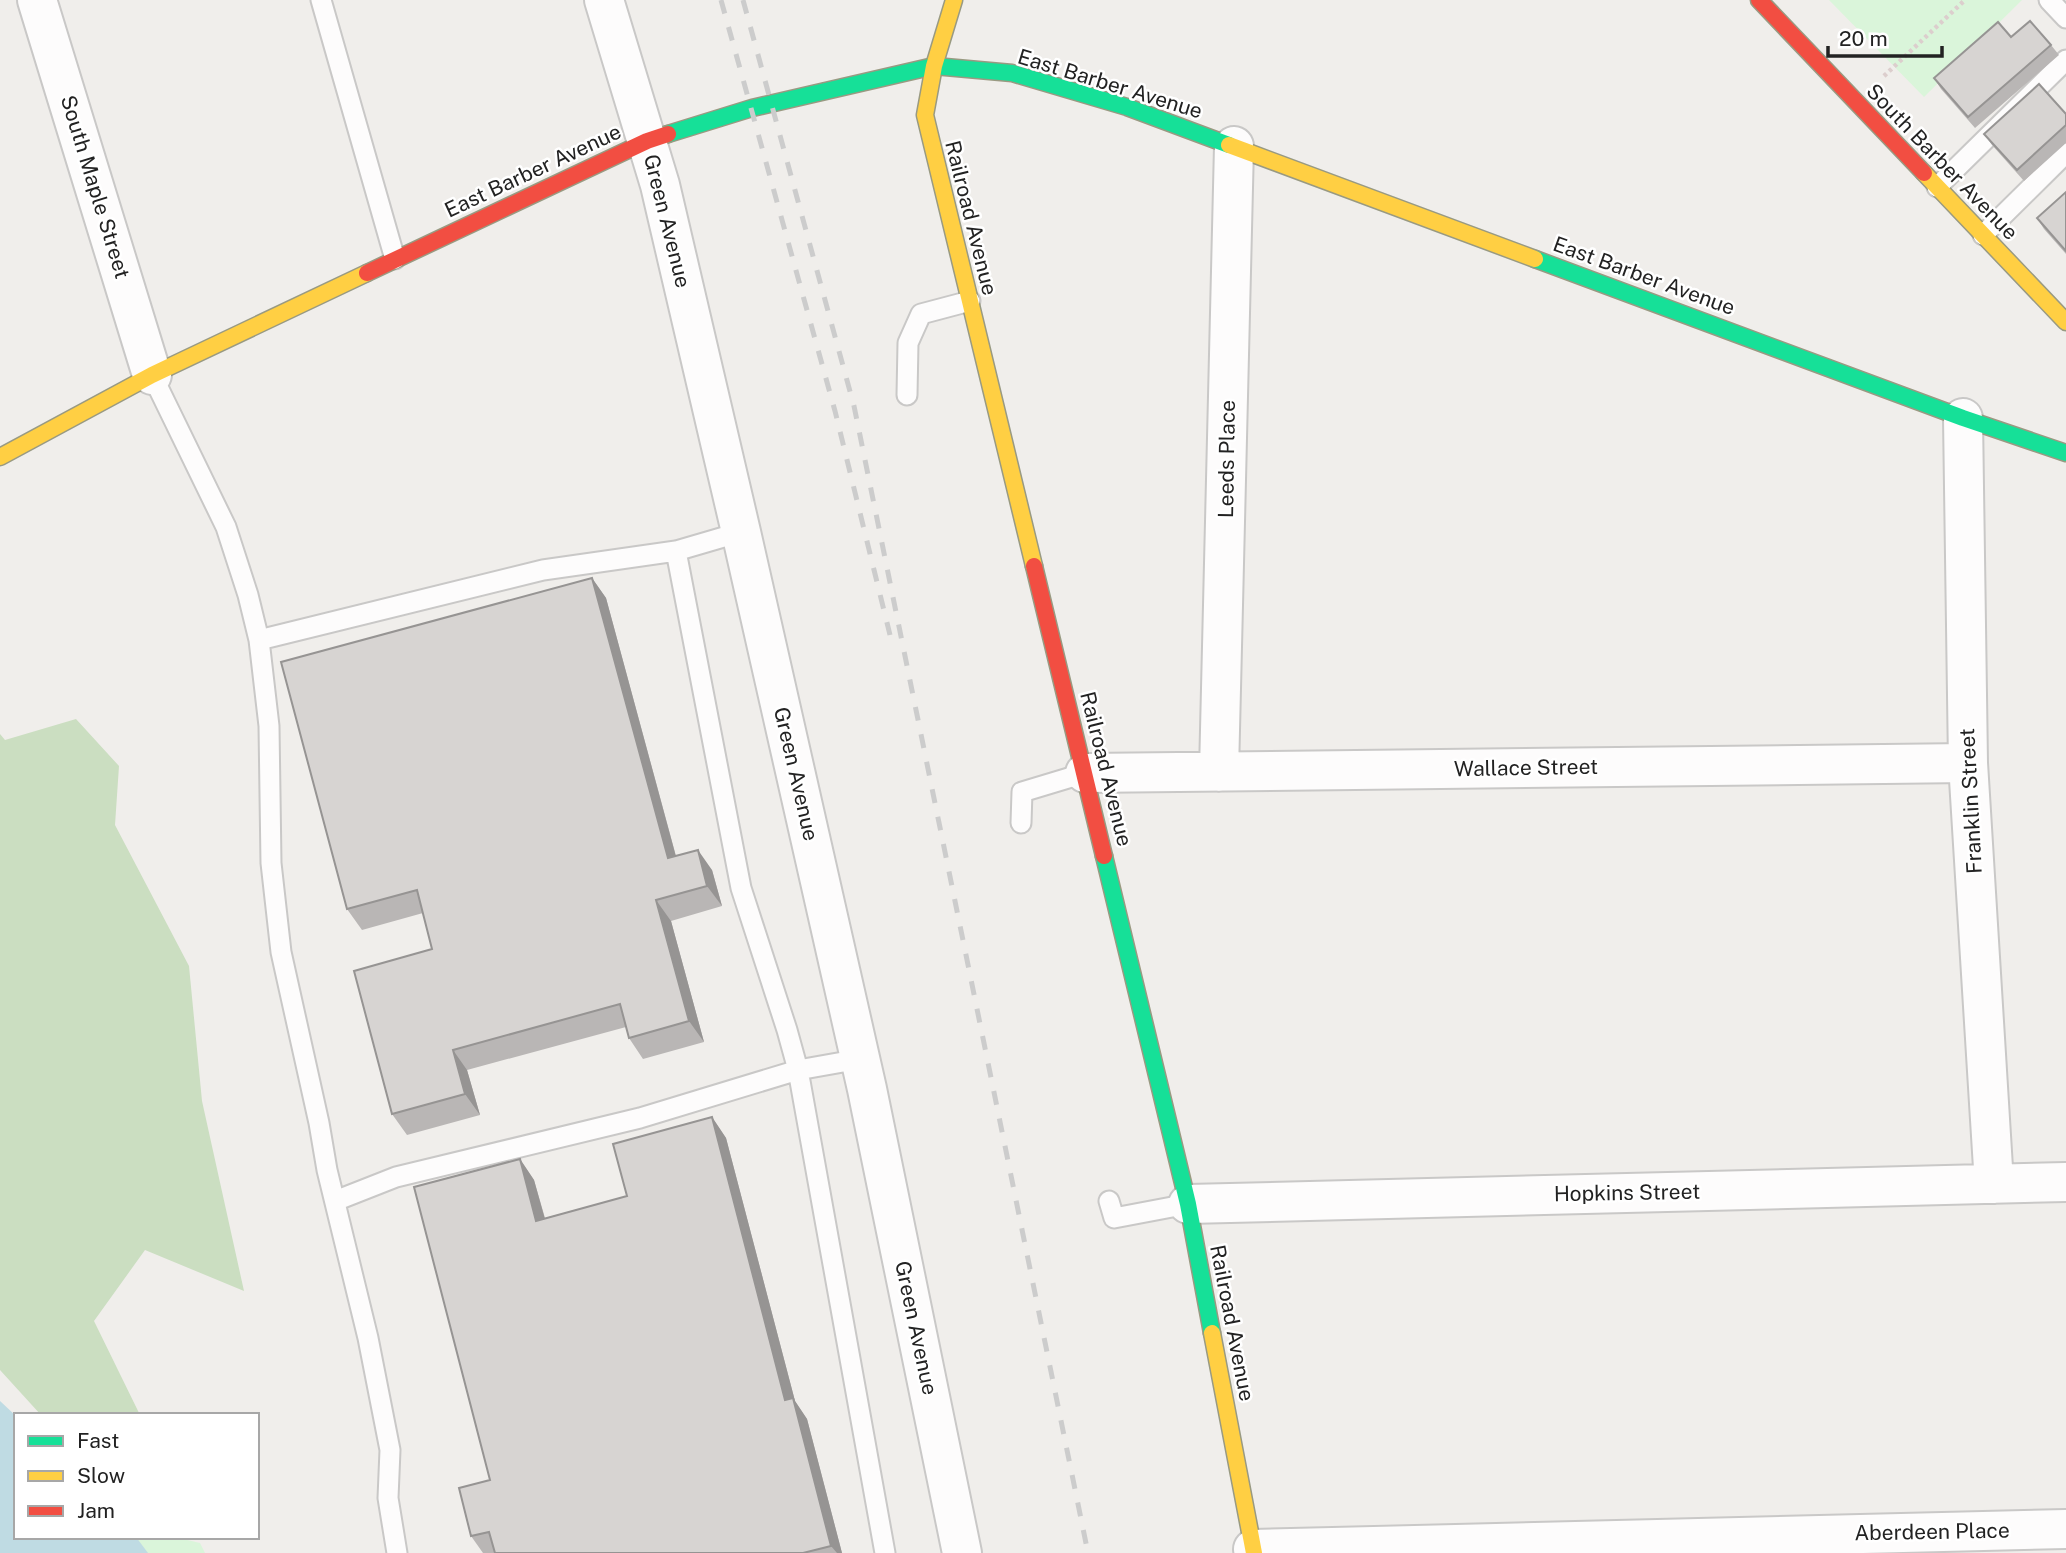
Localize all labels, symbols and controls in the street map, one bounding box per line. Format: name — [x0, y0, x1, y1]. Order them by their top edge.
scale bar — [1828, 14, 1942, 58]
text: 20 m — [1839, 26, 1888, 51]
street label: East Barber Avenue — [1015, 44, 1206, 124]
street label: South Barber Avenue — [1861, 78, 2023, 245]
street label: South Maple Street — [56, 92, 135, 281]
street label: East Barber Avenue — [441, 119, 625, 222]
street label: Railroad Avenue — [940, 138, 1003, 298]
street label: Green Avenue — [639, 152, 696, 290]
street label: East Barber Avenue — [1550, 231, 1739, 320]
street label: Leeds Place — [1213, 400, 1240, 518]
street label: Railroad Avenue — [1075, 689, 1138, 849]
street label: Green Avenue — [769, 705, 824, 843]
street label: Franklin Street — [1954, 727, 1987, 875]
street label: Wallace Street — [1454, 754, 1598, 781]
street label: Hopkins Street — [1554, 1179, 1700, 1206]
street label: Railroad Avenue — [1205, 1243, 1260, 1403]
street label: Green Avenue — [890, 1259, 943, 1397]
legend — [14, 1413, 259, 1539]
text: Fast — [77, 1428, 119, 1453]
text: Slow — [77, 1463, 125, 1488]
text: Jam — [77, 1498, 115, 1523]
street label: Aberdeen Place — [1854, 1518, 2010, 1545]

